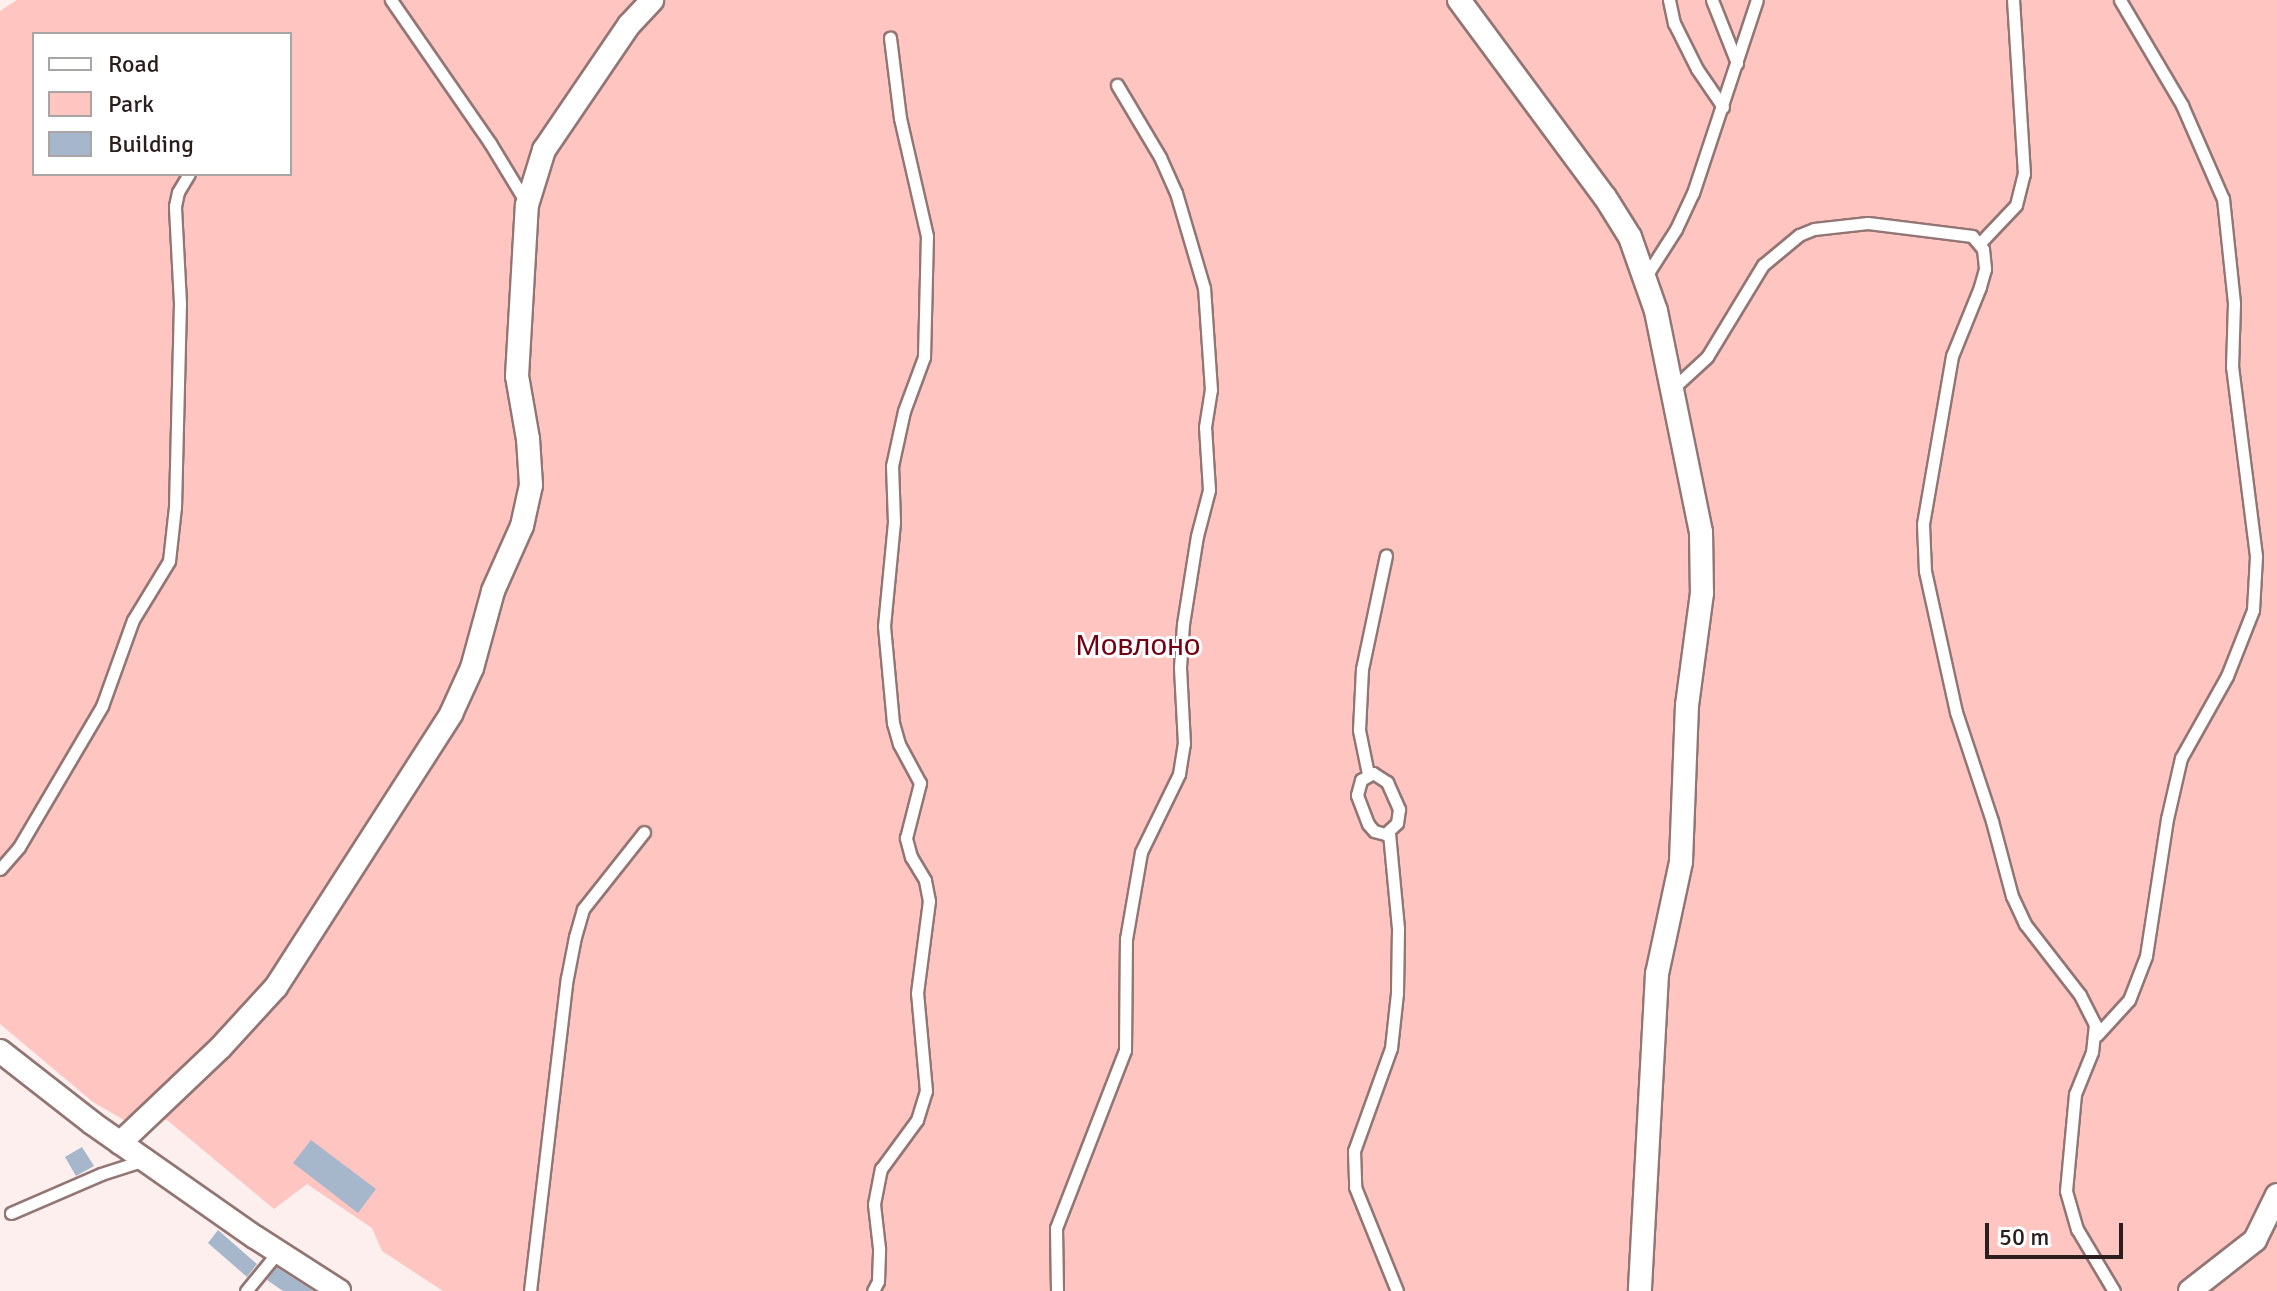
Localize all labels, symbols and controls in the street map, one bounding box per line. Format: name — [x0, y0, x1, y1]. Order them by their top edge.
legend — [32, 32, 292, 176]
text: Road — [108, 49, 159, 79]
text: Park — [108, 89, 154, 119]
text: Building — [108, 129, 194, 159]
park label: Мовлоно — [1075, 628, 1201, 664]
scale bar — [1989, 1207, 2127, 1257]
text: 50 m — [1999, 1222, 2049, 1252]

